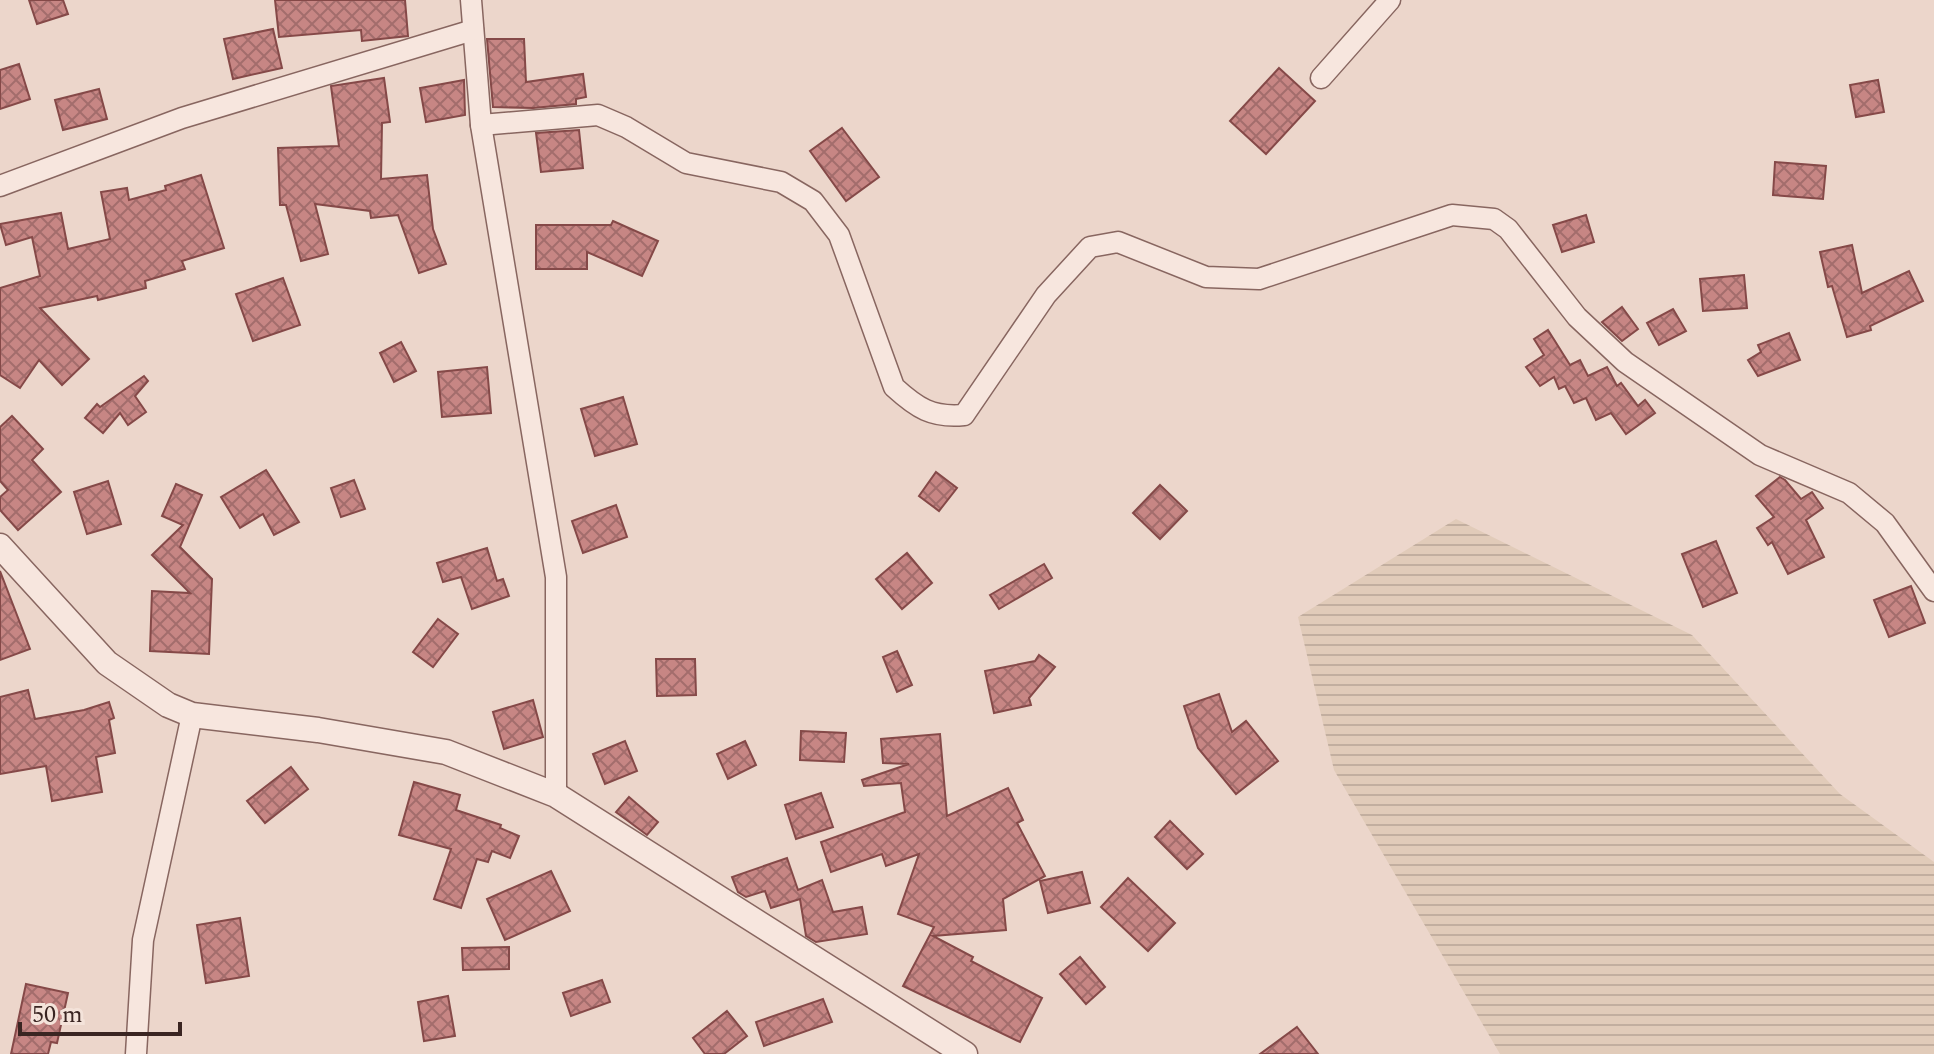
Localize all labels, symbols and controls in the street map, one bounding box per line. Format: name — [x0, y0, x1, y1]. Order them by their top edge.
scale bar — [20, 986, 180, 1036]
text: 50 m — [32, 997, 83, 1033]

